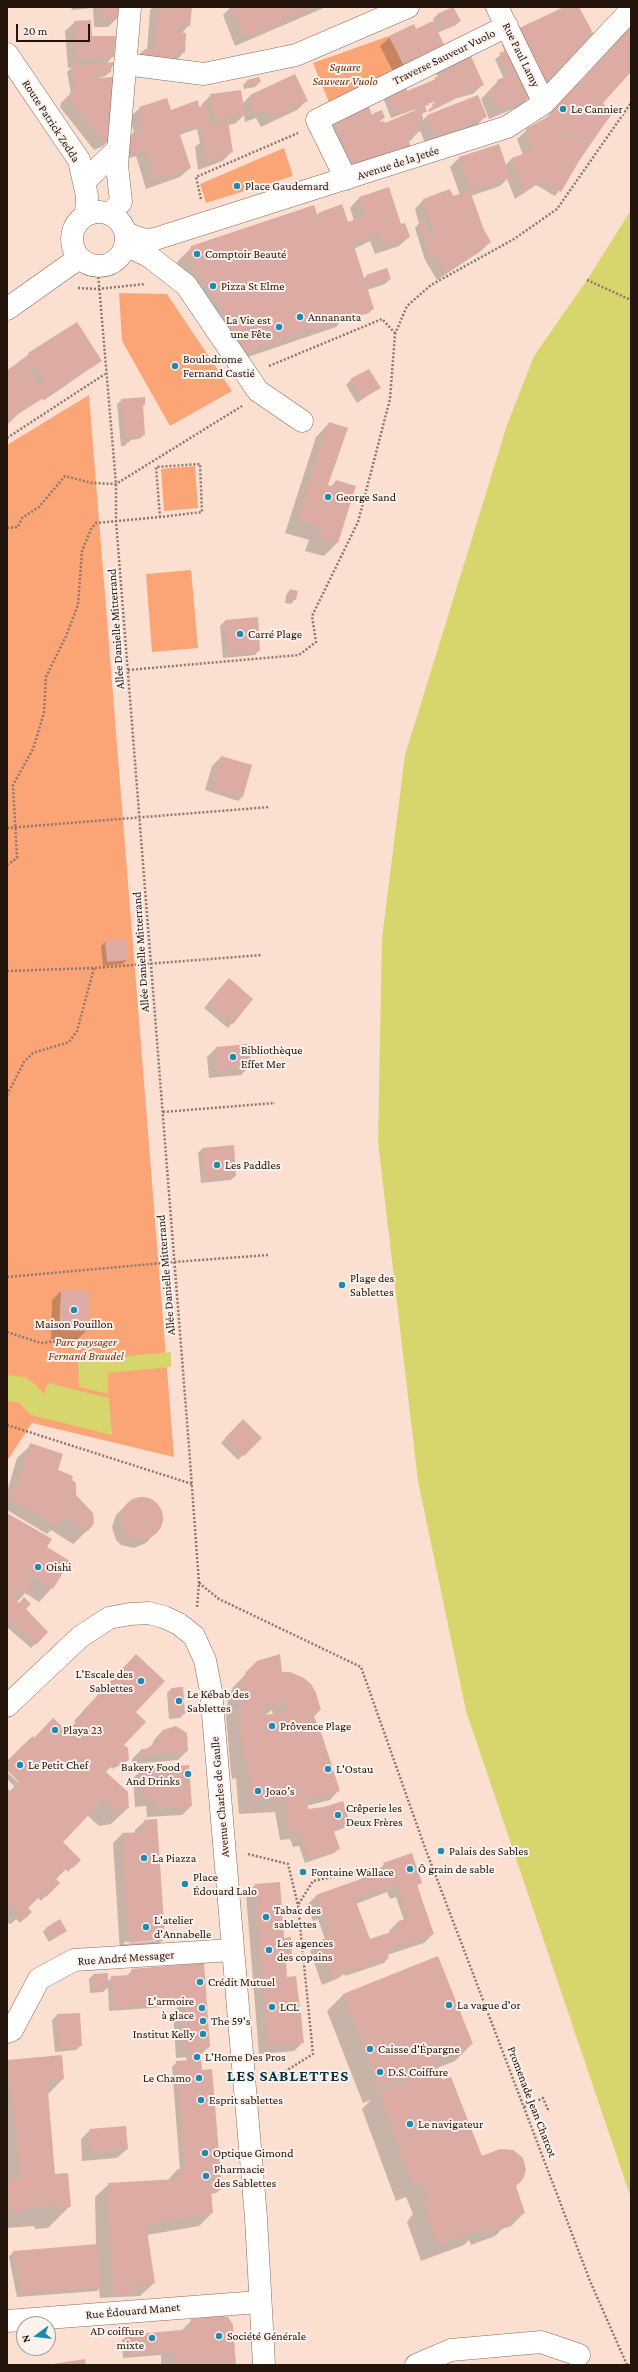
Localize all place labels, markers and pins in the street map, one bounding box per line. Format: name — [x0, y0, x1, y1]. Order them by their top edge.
place label: Le Cannier — [571, 102, 623, 116]
marker: Le Cannier — [558, 104, 568, 114]
place label: Place Gaudemard — [245, 179, 329, 193]
marker: Place Gaudemard — [232, 181, 242, 191]
place label: Comptoir Beauté — [205, 247, 286, 261]
marker: Comptoir Beauté — [192, 249, 202, 259]
place label: Pizza St Elme — [221, 279, 285, 293]
marker: Pizza St Elme — [208, 281, 218, 291]
place label: Annananta — [308, 310, 361, 324]
marker: Annananta — [295, 312, 305, 322]
place label: La Vie est une Fête — [226, 313, 271, 341]
marker: La Vie est une Fête — [274, 322, 284, 332]
place label: Boulodrome Fernand Castié — [183, 352, 255, 380]
marker: Boulodrome Fernand Castié — [170, 361, 180, 371]
place label: George Sand — [336, 490, 396, 504]
marker: George Sand — [323, 492, 333, 502]
place label: Carré Plage — [248, 627, 302, 641]
marker: Carré Plage — [235, 629, 245, 639]
place label: Bibliothèque Effet Mer — [241, 1043, 303, 1071]
marker: Bibliothèque Effet Mer — [228, 1052, 238, 1062]
place label: Les Paddles — [225, 1158, 280, 1172]
marker: Les Paddles — [212, 1160, 222, 1170]
place label: Plage des Sablettes — [350, 1271, 394, 1299]
marker: Plage des Sablettes — [337, 1280, 347, 1290]
marker: Maison Pouillon — [69, 1305, 79, 1315]
place label: Maison Pouillon — [35, 1317, 113, 1331]
place label: Oishi — [46, 1560, 71, 1574]
marker: Oishi — [33, 1562, 43, 1572]
place label: L'Escale des Sablettes — [76, 1667, 133, 1695]
marker: L'Escale des Sablettes — [136, 1676, 146, 1686]
place label: Le Kébab des Sablettes — [187, 1687, 249, 1715]
marker: Le Kébab des Sablettes — [174, 1696, 184, 1706]
place label: Prôvence Plage — [280, 1719, 351, 1733]
marker: Prôvence Plage — [267, 1721, 277, 1731]
place label: Playa 23 — [63, 1723, 102, 1737]
marker: Playa 23 — [50, 1725, 60, 1735]
place label: Le Petit Chef — [28, 1758, 88, 1772]
marker: Le Petit Chef — [15, 1760, 25, 1770]
place label: Bakery Food And Drinks — [121, 1760, 180, 1788]
place label: L'Ostau — [336, 1762, 373, 1776]
marker: L'Ostau — [323, 1764, 333, 1774]
marker: Bakery Food And Drinks — [183, 1769, 193, 1779]
place label: Joao’s — [266, 1784, 295, 1798]
marker: Joao’s — [253, 1786, 263, 1796]
place label: Crêperie les Deux Frères — [346, 1801, 403, 1829]
marker: Crêperie les Deux Frères — [333, 1810, 343, 1820]
place label: Palais des Sables — [449, 1844, 528, 1858]
marker: Palais des Sables — [436, 1846, 446, 1856]
place label: La Piazza — [152, 1851, 196, 1865]
marker: La Piazza — [139, 1853, 149, 1863]
place label: Ô grain de sable — [418, 1862, 494, 1876]
marker: Ô grain de sable — [405, 1864, 415, 1874]
place label: Fontaine Wallace — [311, 1865, 394, 1879]
marker: Fontaine Wallace — [298, 1867, 308, 1877]
place label: Place Édouard Lalo — [193, 1870, 257, 1898]
marker: Place Édouard Lalo — [180, 1879, 190, 1889]
place label: Tabac des sablettes — [274, 1903, 321, 1931]
marker: Tabac des sablettes — [261, 1912, 271, 1922]
place label: L'atelier d'Annabelle — [154, 1913, 211, 1941]
marker: L'atelier d'Annabelle — [141, 1922, 151, 1932]
place label: Les agences des copains — [277, 1936, 333, 1964]
marker: Les agences des copains — [264, 1945, 274, 1955]
place label: Crédit Mutuel — [208, 1975, 275, 1989]
marker: Crédit Mutuel — [195, 1977, 205, 1987]
place label: L'armoire à glace — [147, 1994, 194, 2022]
place label: La vague d'or — [457, 1998, 521, 2012]
place label: LCL — [280, 2000, 299, 2014]
marker: La vague d'or — [444, 2000, 454, 2010]
marker: LCL — [267, 2002, 277, 2012]
marker: L'armoire à glace — [197, 2003, 207, 2013]
place label: The 59's — [211, 2014, 250, 2028]
marker: The 59's — [198, 2016, 208, 2026]
place label: Institut Kelly — [133, 2027, 195, 2041]
marker: Institut Kelly — [198, 2029, 208, 2039]
place label: Caisse d'Épargne — [378, 2042, 460, 2056]
marker: Caisse d'Épargne — [365, 2044, 375, 2054]
place label: L'Home Des Pros — [205, 2050, 286, 2064]
marker: L'Home Des Pros — [192, 2052, 202, 2062]
place label: D.S. Coiffure — [388, 2065, 448, 2079]
marker: D.S. Coiffure — [375, 2067, 385, 2077]
place label: Le Chamo — [143, 2071, 191, 2085]
marker: Le Chamo — [194, 2073, 204, 2083]
place label: Esprit sablettes — [209, 2093, 283, 2107]
marker: Esprit sablettes — [196, 2095, 206, 2105]
place label: Le navigateur — [418, 2117, 483, 2131]
marker: Le navigateur — [405, 2119, 415, 2129]
place label: Optique Gimond — [213, 2146, 294, 2160]
marker: Optique Gimond — [200, 2148, 210, 2158]
place label: Pharmacie des Sablettes — [214, 2162, 276, 2190]
marker: Pharmacie des Sablettes — [201, 2171, 211, 2181]
place label: AD coiffure mixte — [90, 2324, 144, 2352]
place label: Société Générale — [227, 2329, 306, 2343]
marker: Société Générale — [214, 2331, 224, 2341]
marker: AD coiffure mixte — [147, 2333, 157, 2343]

